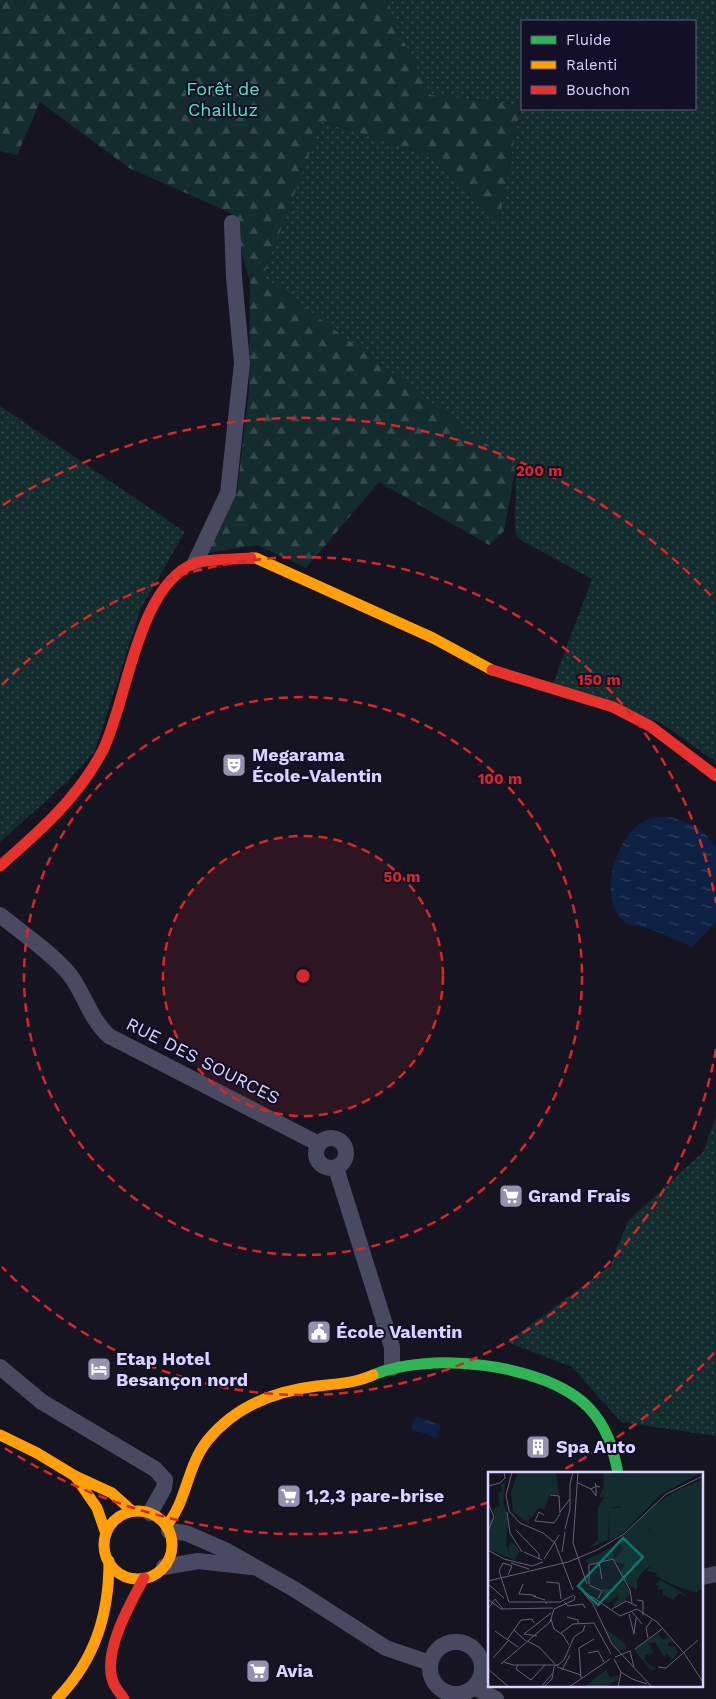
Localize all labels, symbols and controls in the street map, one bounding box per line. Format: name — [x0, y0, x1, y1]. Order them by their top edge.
legend — [521, 20, 696, 110]
text: Fluide — [566, 31, 611, 49]
text: Ralenti — [566, 56, 617, 74]
park label: Forêt de Chailluz — [186, 78, 260, 120]
text: Bouchon — [566, 81, 630, 99]
text: 200 m — [516, 462, 562, 480]
text: 150 m — [577, 671, 621, 689]
place label: Megarama École-Valentin — [252, 744, 382, 786]
theatre icon: Megarama École-Valentin — [221, 752, 247, 778]
text: 100 m — [478, 770, 522, 788]
text: 50 m — [384, 868, 420, 886]
centre of rings — [294, 967, 312, 985]
street label: RUE DES SOURCES — [123, 1013, 283, 1108]
supermarket icon: Grand Frais — [498, 1183, 524, 1209]
place label: Grand Frais — [528, 1185, 631, 1206]
public building icon: École Valentin — [306, 1319, 332, 1345]
place label: École Valentin — [336, 1321, 462, 1342]
place label: Etap Hotel Besançon nord — [116, 1348, 248, 1390]
hotel icon: Etap Hotel Besançon nord — [86, 1356, 112, 1382]
building icon: Spa Auto — [525, 1434, 551, 1460]
place label: Spa Auto — [556, 1436, 636, 1457]
inset map — [488, 1472, 704, 1686]
supermarket icon: 1,2,3 pare-brise — [276, 1483, 302, 1509]
place label: 1,2,3 pare-brise — [306, 1485, 444, 1506]
supermarket icon: Avia — [245, 1658, 271, 1684]
place label: Avia — [276, 1660, 314, 1681]

